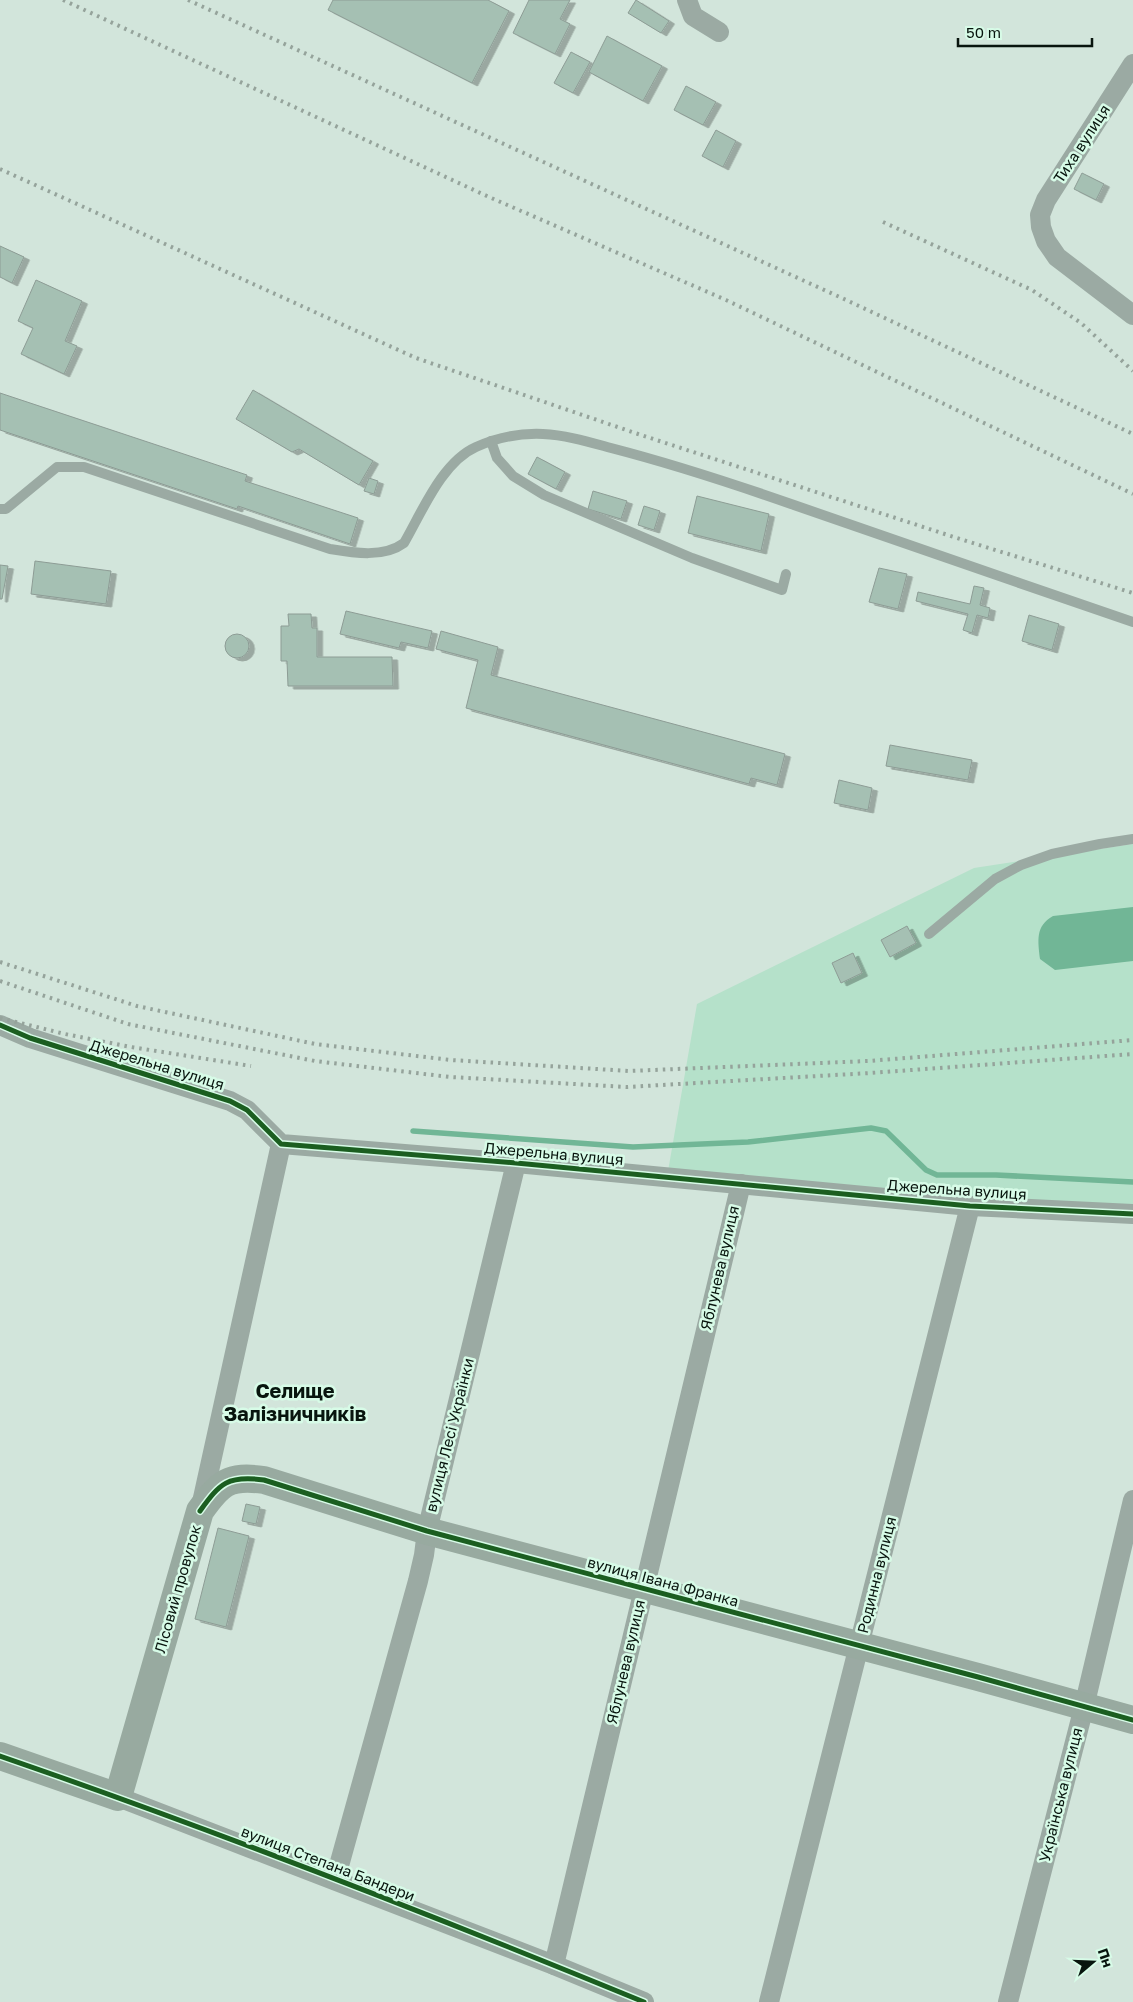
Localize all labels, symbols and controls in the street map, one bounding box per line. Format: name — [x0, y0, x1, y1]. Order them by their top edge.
scale bar — [958, 15, 1092, 47]
text: 50 m — [966, 23, 1001, 41]
street label: Тиха вулиця — [1049, 101, 1113, 186]
street label: Джерельна вулиця — [88, 1035, 227, 1093]
street label: Джерельна вулиця — [484, 1138, 624, 1168]
street label: Джерельна вулиця — [887, 1175, 1027, 1203]
street label: Яблунева вулиця — [696, 1204, 742, 1332]
street label: вулиця Лесі Українки — [421, 1356, 477, 1514]
district label: Селище Залізничників — [224, 1378, 366, 1425]
street label: Родинна вулиця — [853, 1515, 899, 1635]
street label: Лісовий провулок — [150, 1522, 204, 1655]
street label: вулиця Івана Франка — [586, 1552, 741, 1610]
street label: Яблунева вулиця — [602, 1598, 648, 1726]
street label: Українська вулиця — [1035, 1726, 1085, 1864]
street label: вулиця Степана Бандери — [239, 1822, 418, 1905]
north arrow — [1068, 1937, 1118, 1987]
text: Пн — [1095, 1946, 1117, 1969]

